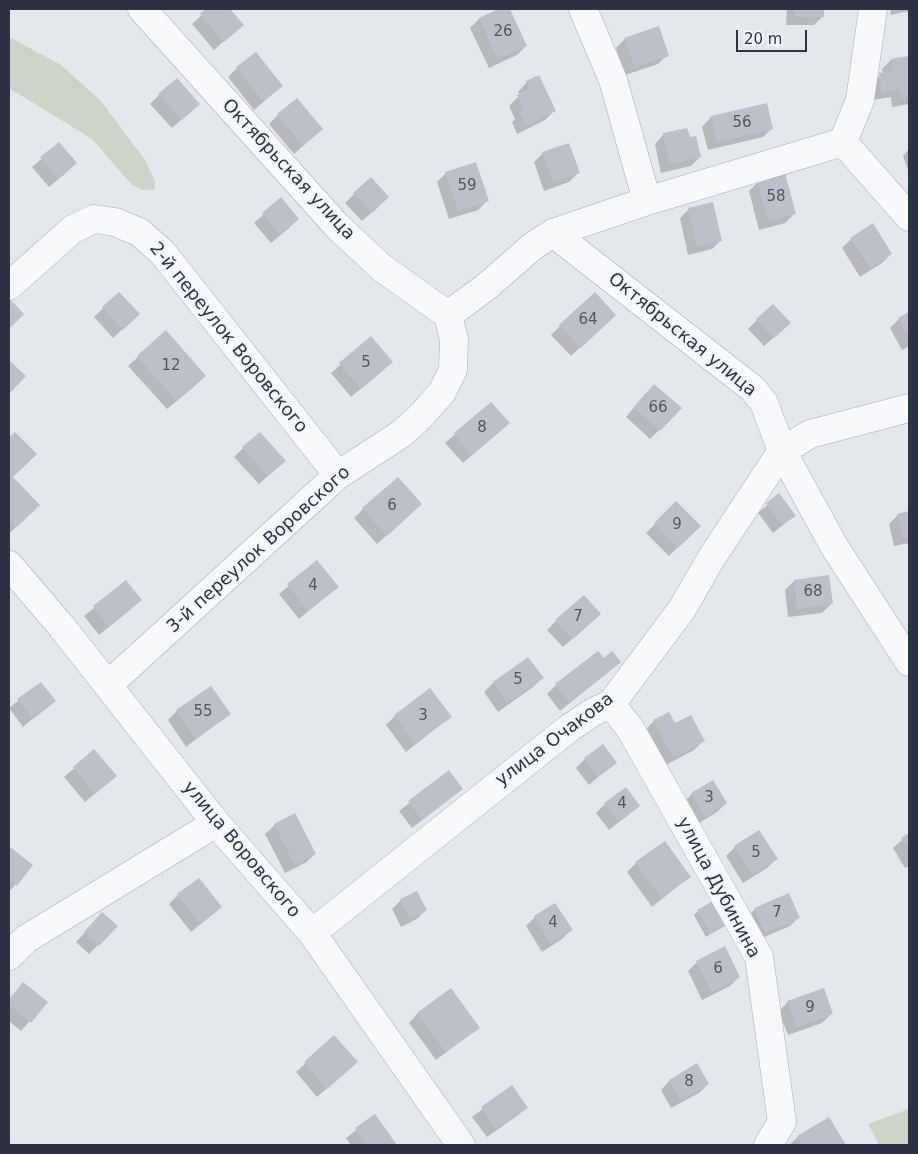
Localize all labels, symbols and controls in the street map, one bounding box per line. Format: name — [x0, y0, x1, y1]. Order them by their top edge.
scale bar — [738, 20, 809, 52]
house number: 26 — [493, 23, 513, 41]
text: 20 m — [744, 30, 782, 48]
street label: Октябрьская улица — [217, 95, 359, 245]
house number: 56 — [732, 114, 752, 132]
house number: 59 — [457, 177, 477, 195]
house number: 58 — [766, 188, 786, 206]
street label: 2-й переулок Воровского — [144, 238, 312, 438]
street label: Октябрьская улица — [603, 268, 761, 402]
house number: 64 — [578, 311, 598, 329]
house number: 5 — [361, 354, 371, 372]
house number: 12 — [161, 357, 181, 375]
house number: 66 — [648, 399, 668, 417]
house number: 8 — [477, 419, 487, 437]
street label: 3-й переулок Воровского — [163, 462, 355, 638]
house number: 6 — [387, 497, 397, 515]
house number: 9 — [672, 516, 682, 534]
house number: 4 — [308, 577, 318, 595]
house number: 68 — [803, 583, 823, 601]
house number: 7 — [573, 608, 583, 626]
house number: 5 — [513, 671, 523, 689]
street label: улица Очакова — [492, 689, 618, 791]
house number: 55 — [193, 703, 213, 721]
house number: 3 — [418, 707, 428, 725]
street label: улица Воровского — [178, 777, 304, 923]
house number: 3 — [704, 789, 714, 807]
house number: 4 — [617, 795, 627, 813]
street label: улица Дубинина — [672, 814, 764, 962]
house number: 5 — [751, 844, 761, 862]
house number: 7 — [772, 904, 782, 922]
house number: 4 — [548, 914, 558, 932]
house number: 6 — [713, 960, 723, 978]
house number: 9 — [805, 999, 815, 1017]
house number: 8 — [684, 1073, 694, 1091]

